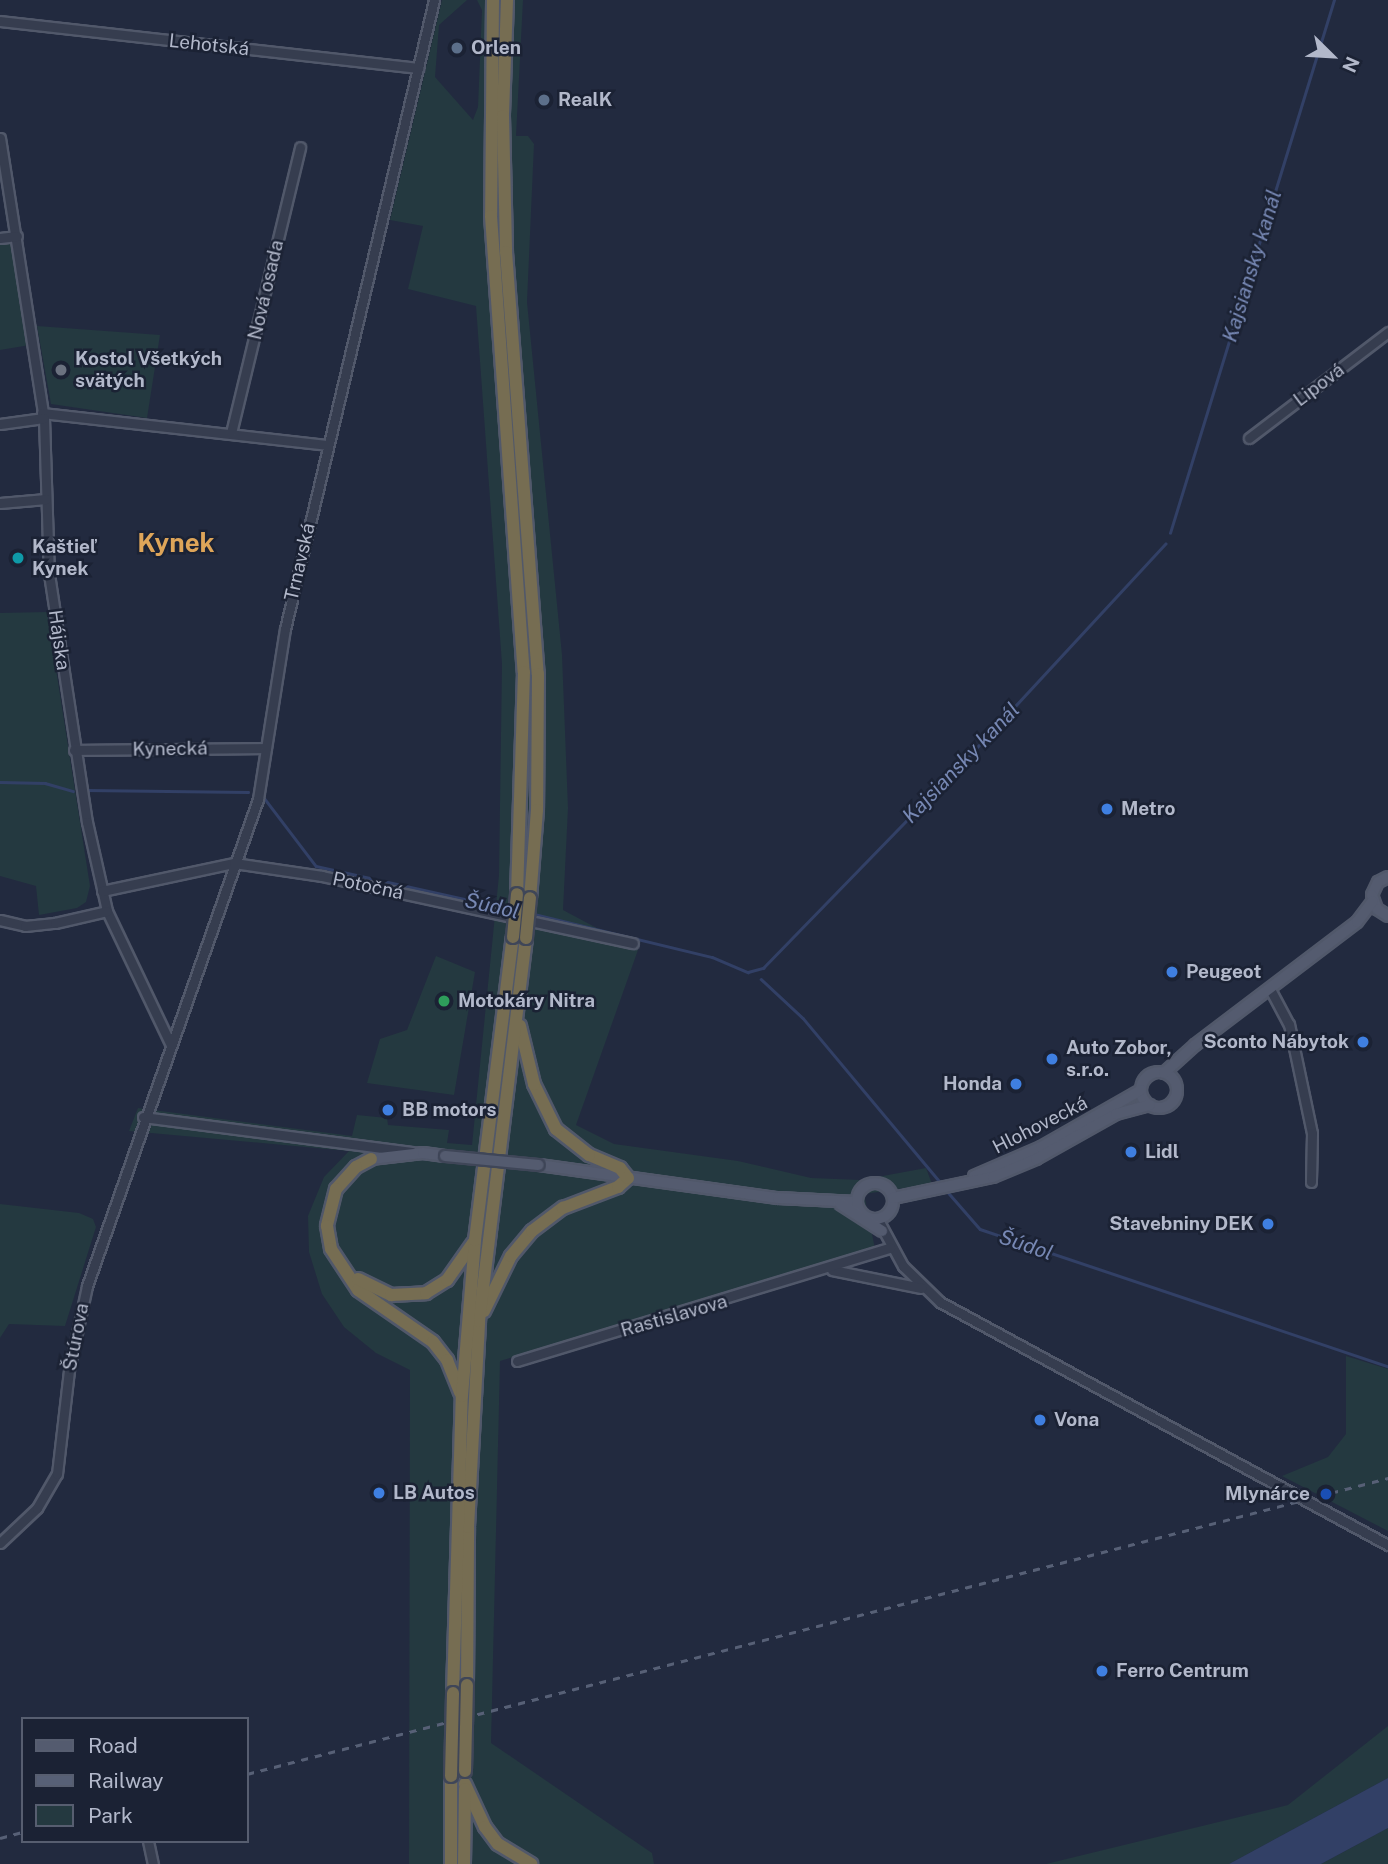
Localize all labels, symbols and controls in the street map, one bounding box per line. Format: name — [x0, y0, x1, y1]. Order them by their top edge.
north arrow — [1297, 21, 1367, 91]
street label: Lehotská — [168, 29, 250, 61]
place label: Orlen — [471, 37, 521, 59]
marker: Orlen — [449, 40, 465, 56]
text: N — [1338, 53, 1364, 76]
place label: RealK — [558, 89, 612, 111]
marker: RealK — [536, 92, 552, 108]
water label: Kajsiansky kanál — [1217, 187, 1287, 345]
street label: Nová osada — [243, 238, 289, 342]
place label: Kostol Všetkých svätých — [75, 348, 222, 392]
street label: Lipová — [1289, 359, 1349, 411]
marker: Kostol Všetkých svätých — [53, 362, 69, 378]
street label: Trnavská — [280, 521, 320, 603]
district label: Kynek — [137, 527, 215, 559]
place label: Kaštieľ Kynek — [32, 536, 96, 580]
marker: Kaštieľ Kynek — [10, 550, 26, 566]
street label: Hájska — [43, 608, 75, 672]
water label: Kajsiansky kanál — [897, 698, 1025, 828]
street label: Kynecká — [132, 737, 208, 761]
place label: Metro — [1121, 798, 1175, 820]
marker: Metro — [1099, 801, 1115, 817]
street label: Potočná — [330, 867, 406, 905]
water label: Šúdol — [462, 888, 522, 924]
place label: Peugeot — [1186, 961, 1261, 983]
marker: Peugeot — [1164, 964, 1180, 980]
place label: Motokáry Nitra — [458, 990, 595, 1012]
marker: Motokáry Nitra — [436, 993, 452, 1009]
place label: Sconto Nábytok — [1203, 1031, 1349, 1053]
marker: Sconto Nábytok — [1355, 1034, 1371, 1050]
place label: Auto Zobor, s.r.o. — [1066, 1037, 1172, 1081]
marker: Auto Zobor, s.r.o. — [1044, 1051, 1060, 1067]
place label: Honda — [943, 1073, 1002, 1095]
marker: Honda — [1008, 1076, 1024, 1092]
street label: Hlohovecká — [989, 1091, 1091, 1159]
place label: BB motors — [402, 1099, 497, 1121]
marker: BB motors — [380, 1102, 396, 1118]
place label: Lidl — [1145, 1141, 1179, 1163]
marker: Lidl — [1123, 1144, 1139, 1160]
place label: Stavebniny DEK — [1109, 1213, 1254, 1235]
marker: Stavebniny DEK — [1260, 1216, 1276, 1232]
water label: Šúdol — [996, 1224, 1056, 1266]
street label: Rastislavova — [618, 1290, 730, 1342]
street label: Štúrova — [58, 1301, 94, 1373]
place label: Vona — [1054, 1409, 1099, 1431]
marker: Vona — [1032, 1412, 1048, 1428]
place label: LB Autos — [393, 1482, 475, 1504]
place label: Mlynárce — [1225, 1483, 1310, 1505]
marker: Mlynárce — [1316, 1484, 1336, 1504]
marker: LB Autos — [371, 1485, 387, 1501]
place label: Ferro Centrum — [1116, 1660, 1249, 1682]
marker: Ferro Centrum — [1094, 1663, 1110, 1679]
legend — [21, 1717, 248, 1843]
text: Road — [88, 1733, 138, 1758]
text: Railway — [88, 1768, 164, 1793]
text: Park — [88, 1803, 133, 1828]

